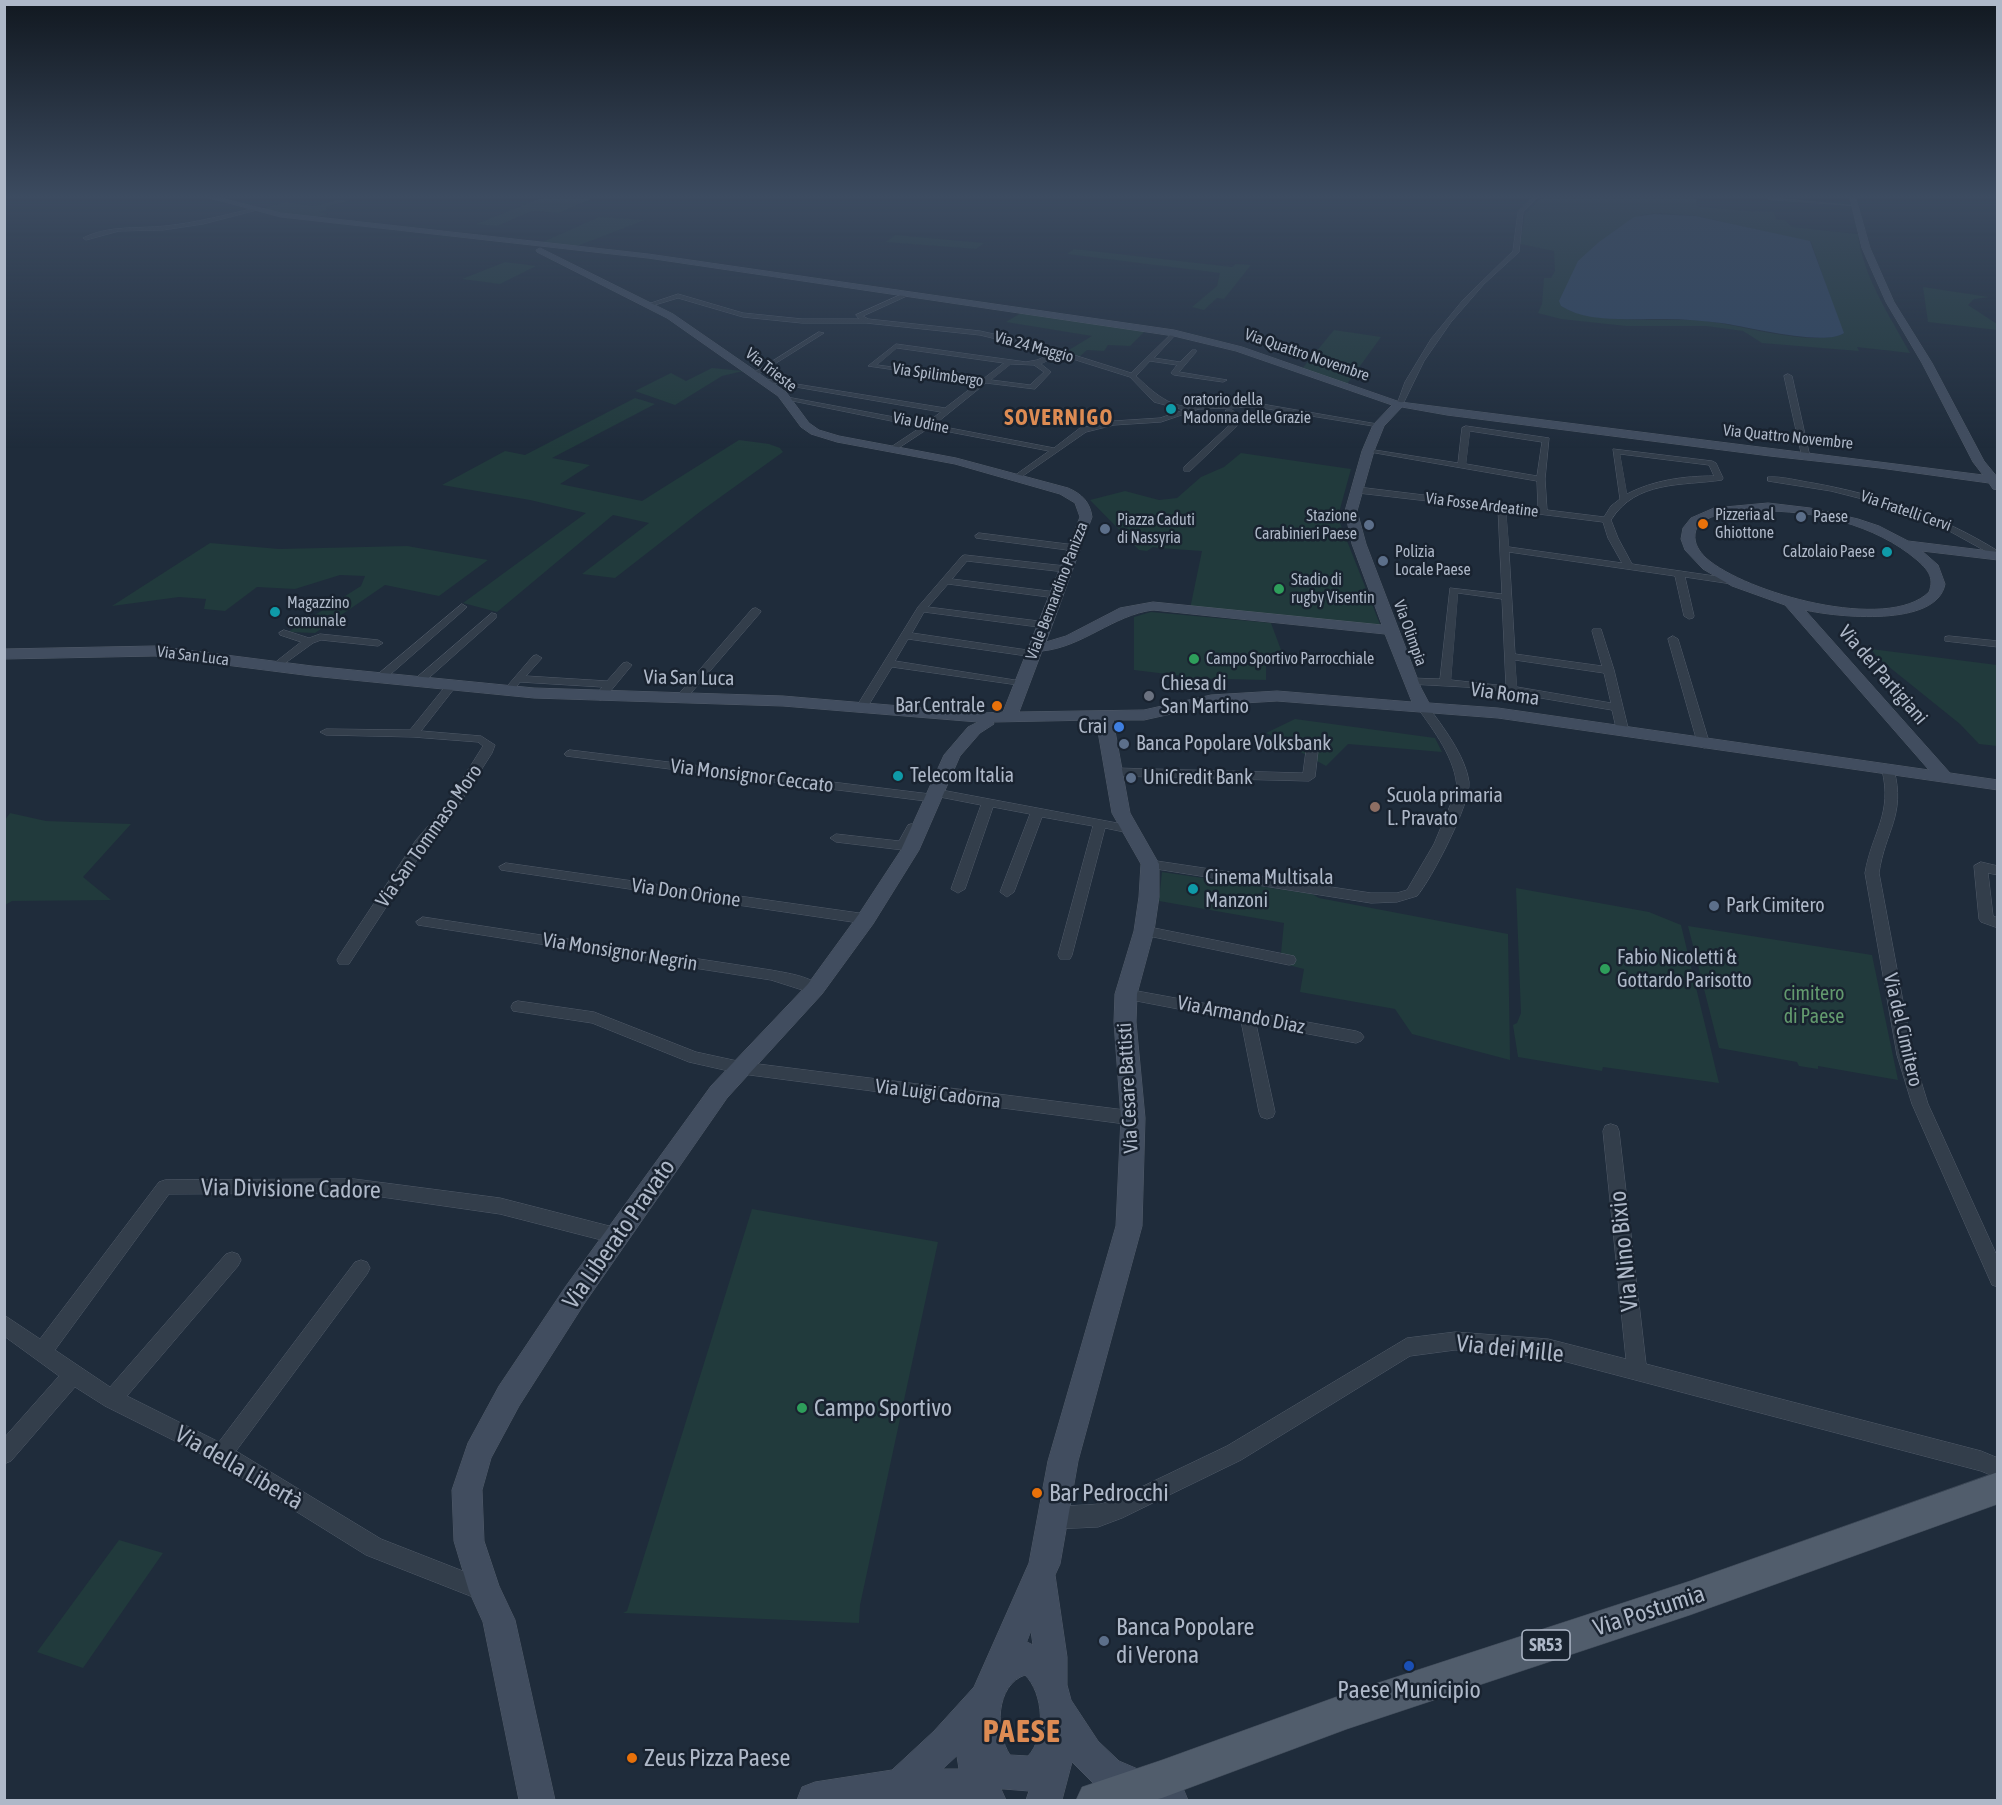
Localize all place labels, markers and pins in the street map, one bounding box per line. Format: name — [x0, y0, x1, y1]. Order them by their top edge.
place label: oratorio della Madonna delle Grazie — [1183, 390, 1311, 428]
marker: oratorio della Madonna delle Grazie — [1164, 402, 1178, 416]
place label: Pizzeria al Ghiottone — [1715, 505, 1775, 543]
place label: Stazione Carabinieri Paese — [1255, 506, 1357, 544]
place label: Paese — [1813, 507, 1848, 527]
place label: Piazza Caduti di Nassyria — [1117, 510, 1195, 548]
marker: Paese — [1794, 510, 1808, 524]
marker: Pizzeria al Ghiottone — [1696, 517, 1710, 531]
marker: Stazione Carabinieri Paese — [1362, 518, 1376, 532]
marker: Piazza Caduti di Nassyria — [1098, 522, 1112, 536]
place label: Polizia Locale Paese — [1395, 542, 1471, 580]
place label: Calzolaio Paese — [1783, 542, 1875, 562]
marker: Calzolaio Paese — [1880, 545, 1894, 559]
marker: Polizia Locale Paese — [1376, 554, 1390, 568]
place label: Stadio di rugby Visentin — [1291, 570, 1375, 608]
marker: Stadio di rugby Visentin — [1272, 582, 1286, 596]
place label: Magazzino comunale — [287, 593, 350, 631]
marker: Magazzino comunale — [268, 605, 282, 619]
place label: Campo Sportivo Parrocchiale — [1206, 649, 1374, 669]
marker: Campo Sportivo Parrocchiale — [1187, 652, 1201, 666]
place label: Chiesa di San Martino — [1161, 672, 1249, 719]
marker: Chiesa di San Martino — [1142, 689, 1156, 703]
place label: Bar Centrale — [895, 694, 985, 718]
marker: Bar Centrale — [990, 699, 1004, 713]
place label: Crai — [1079, 715, 1107, 739]
marker: Crai — [1112, 720, 1126, 734]
place label: Banca Popolare Volksbank — [1136, 732, 1331, 756]
marker: Banca Popolare Volksbank — [1117, 737, 1131, 751]
place label: Telecom Italia — [910, 764, 1014, 788]
place label: UniCredit Bank — [1143, 766, 1253, 790]
marker: Telecom Italia — [891, 769, 905, 783]
marker: UniCredit Bank — [1124, 771, 1138, 785]
place label: Scuola primaria L. Pravato — [1387, 784, 1503, 831]
marker: Scuola primaria L. Pravato — [1368, 800, 1382, 814]
place label: Cinema Multisala Manzoni — [1205, 866, 1333, 913]
marker: Cinema Multisala Manzoni — [1186, 882, 1200, 896]
place label: Park Cimitero — [1726, 894, 1825, 918]
marker: Park Cimitero — [1707, 899, 1721, 913]
place label: Fabio Nicoletti & Gottardo Parisotto — [1617, 946, 1752, 993]
marker: Fabio Nicoletti & Gottardo Parisotto — [1598, 962, 1612, 976]
place label: Campo Sportivo — [814, 1394, 952, 1422]
marker: Campo Sportivo — [795, 1401, 809, 1415]
place label: Bar Pedrocchi — [1049, 1479, 1169, 1507]
marker: Bar Pedrocchi — [1030, 1486, 1044, 1500]
place label: Banca Popolare di Verona — [1116, 1613, 1254, 1669]
marker: Banca Popolare di Verona — [1097, 1634, 1111, 1648]
marker: Paese Municipio — [1402, 1659, 1416, 1673]
place label: Paese Municipio — [1337, 1676, 1481, 1704]
place label: Zeus Pizza Paese — [644, 1744, 790, 1772]
marker: Zeus Pizza Paese — [625, 1751, 639, 1765]

